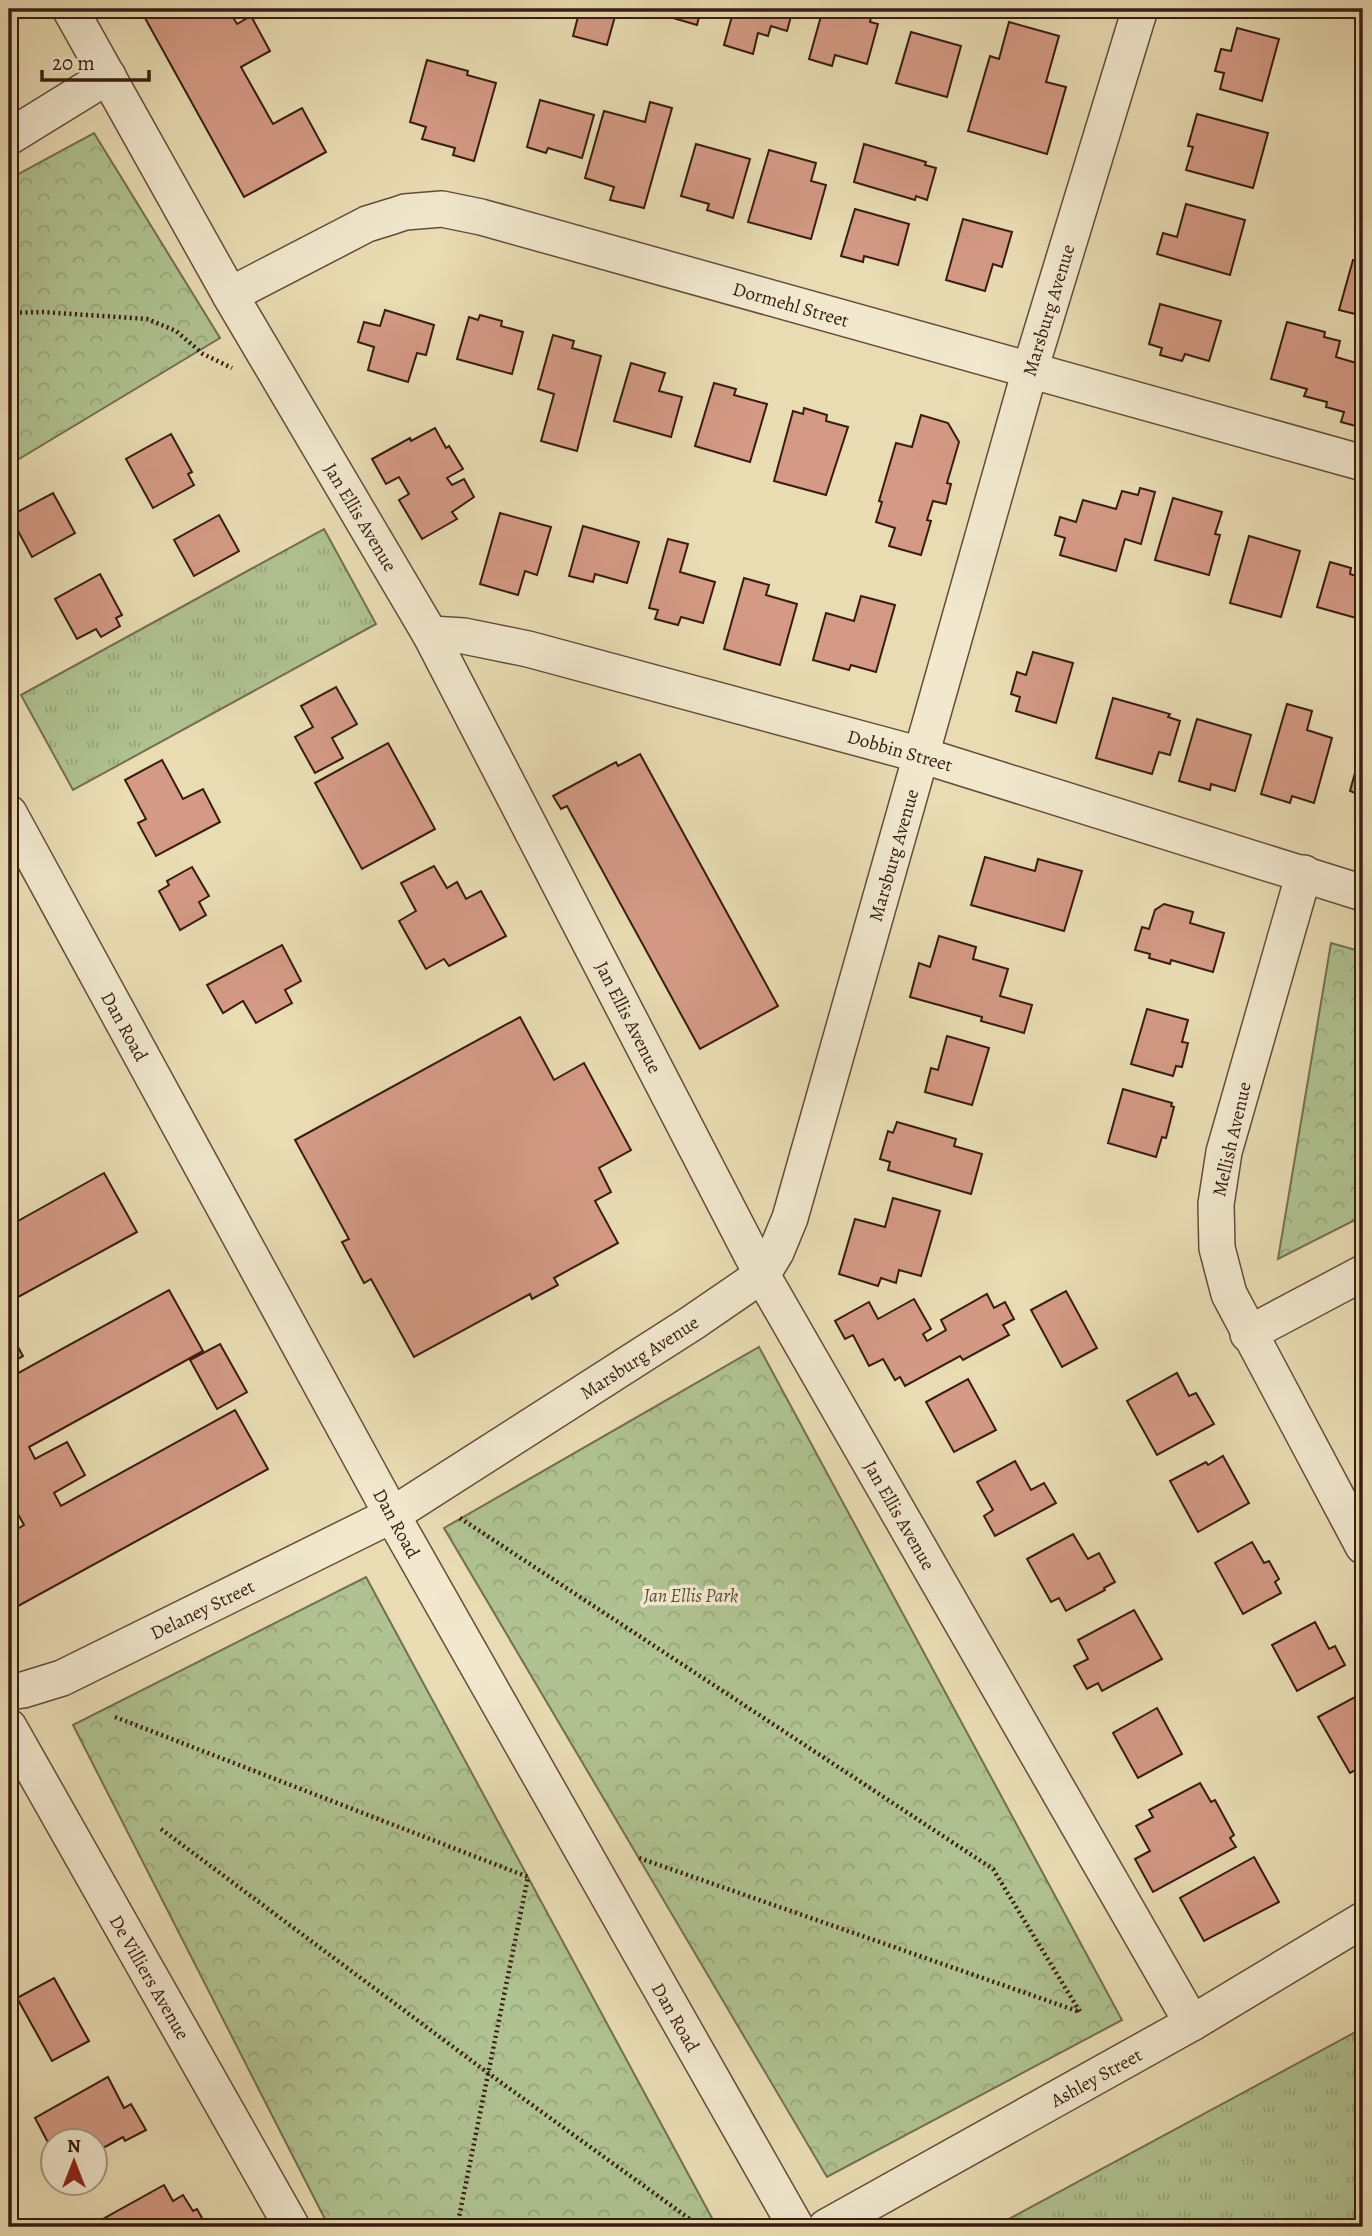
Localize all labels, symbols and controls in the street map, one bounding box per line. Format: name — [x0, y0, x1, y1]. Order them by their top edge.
scale bar — [42, 38, 149, 82]
text: 20 m — [52, 49, 95, 77]
street label: Marsburg Avenue — [1017, 241, 1081, 379]
street label: Dormehl Street — [730, 276, 852, 334]
street label: Jan Ellis Avenue — [317, 458, 403, 577]
street label: Dobbin Street — [844, 724, 955, 778]
street label: Marsburg Avenue — [863, 786, 925, 925]
street label: Jan Ellis Avenue — [589, 957, 668, 1078]
street label: Dan Road — [94, 987, 154, 1067]
street label: Mellish Avenue — [1206, 1079, 1258, 1199]
street label: Marsburg Avenue — [575, 1310, 704, 1406]
street label: Jan Ellis Avenue — [857, 1456, 941, 1575]
street label: Dan Road — [366, 1484, 426, 1564]
street label: Delaney Street — [146, 1573, 259, 1646]
park label: Jan Ellis Park — [643, 1583, 738, 1609]
street label: De Villiers Avenue — [103, 1910, 195, 2045]
street label: Dan Road — [645, 1978, 706, 2058]
street label: Ashley Street — [1045, 2042, 1147, 2114]
north arrow — [38, 2128, 108, 2198]
text: N — [67, 2133, 81, 2159]

